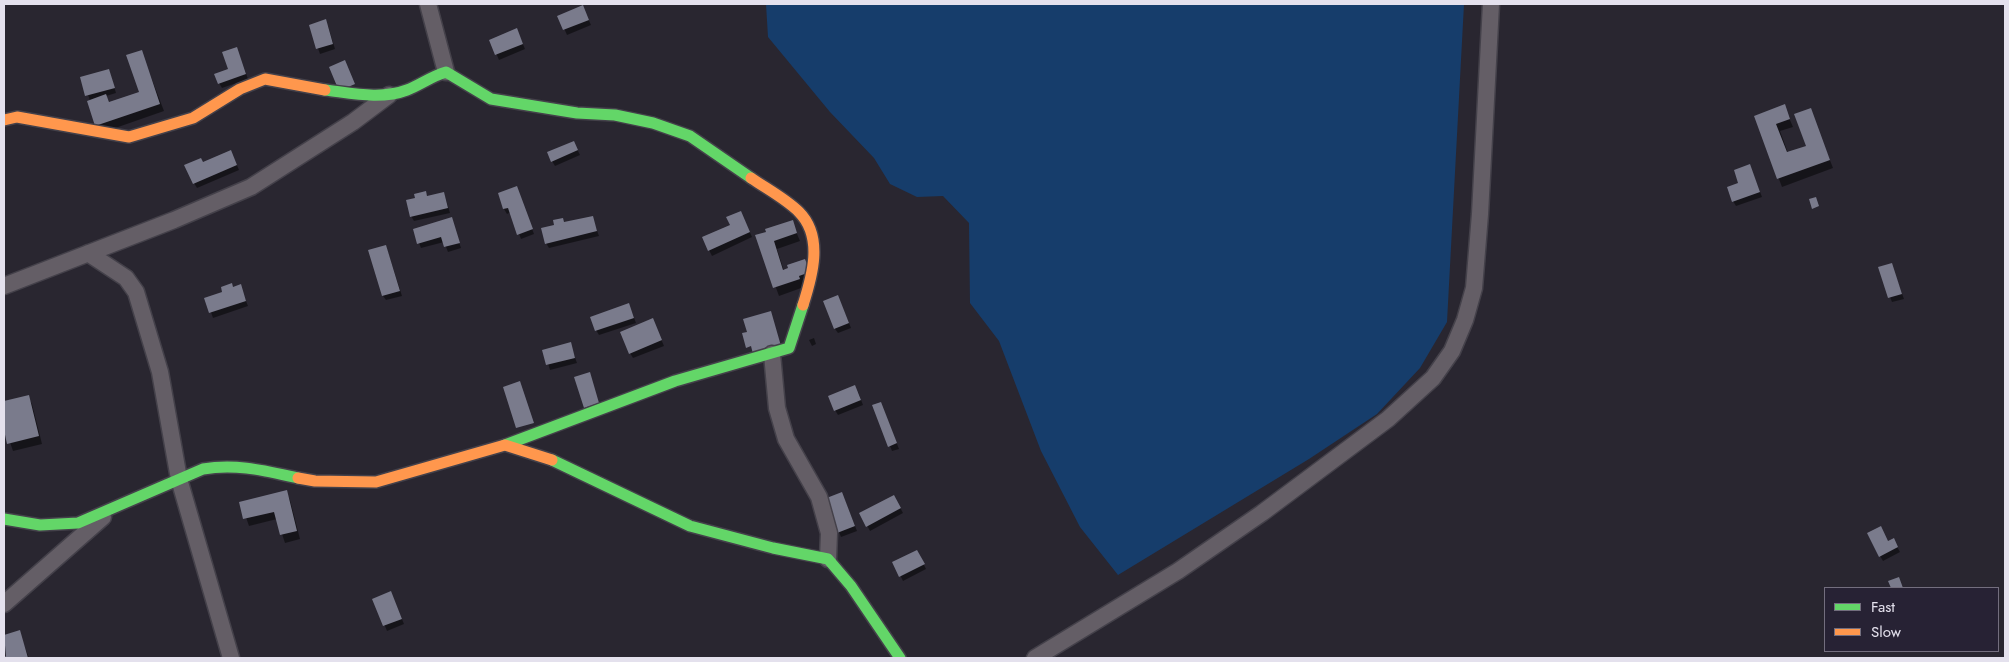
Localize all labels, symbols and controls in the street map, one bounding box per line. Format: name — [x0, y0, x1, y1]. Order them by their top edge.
legend — [1824, 587, 1999, 652]
text: Fast — [1871, 596, 1895, 618]
text: Slow — [1871, 621, 1901, 643]

